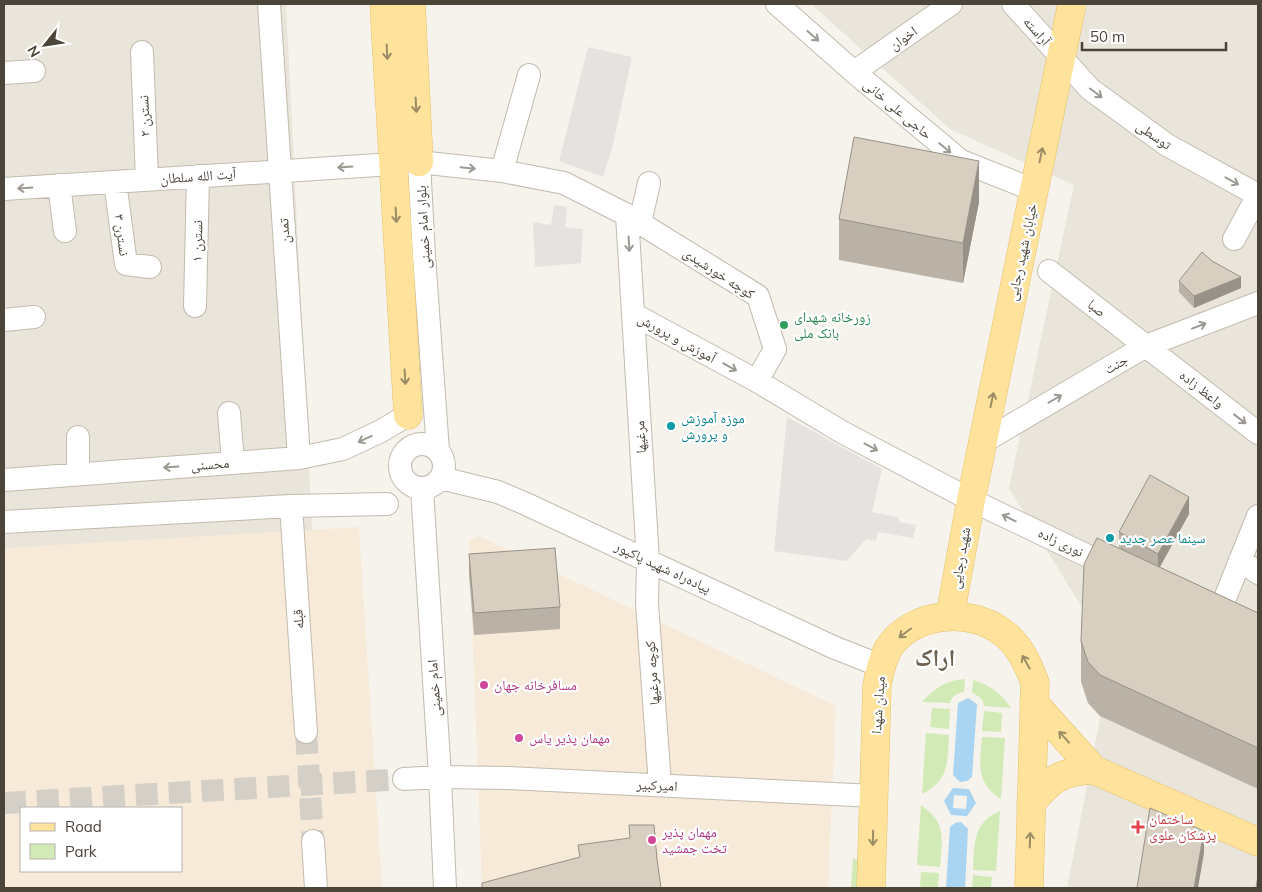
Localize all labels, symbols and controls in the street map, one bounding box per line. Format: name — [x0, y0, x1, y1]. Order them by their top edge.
street label: آراسته — [1019, 13, 1055, 50]
north arrow — [20, 20, 70, 70]
scale bar — [1082, 20, 1226, 52]
street label: اخوان — [885, 22, 921, 54]
text: 50 m — [1090, 27, 1125, 46]
one-way arrow — [807, 30, 820, 42]
text: N — [23, 42, 44, 61]
one-way arrow — [382, 44, 391, 60]
street label: حاجی علی خانی — [860, 75, 936, 143]
one-way arrow — [1089, 87, 1102, 98]
street label: نسترن ۲ — [134, 95, 154, 137]
one-way arrow — [412, 97, 421, 113]
street label: توسطی — [1133, 116, 1175, 154]
one-way arrow — [939, 143, 952, 154]
one-way arrow — [1037, 148, 1047, 164]
one-way arrow — [337, 162, 353, 171]
one-way arrow — [459, 163, 475, 172]
street label: آیت الله سلطان — [159, 164, 237, 188]
one-way arrow — [1224, 177, 1239, 186]
one-way arrow — [17, 183, 33, 192]
street label: بلوار امام خمینی — [412, 185, 435, 269]
street label: خیابان شهید رجایی — [1003, 202, 1041, 302]
one-way arrow — [391, 206, 400, 222]
street label: نسترن ۳ — [111, 213, 134, 257]
street label: تمدن — [274, 218, 294, 244]
street label: نسترن ۱ — [188, 220, 206, 262]
one-way arrow — [624, 236, 633, 252]
street label: کوچه خورشیدی — [680, 243, 758, 303]
street label: صبا — [1084, 295, 1110, 321]
place label: زورخانه شهدای بانک ملی — [794, 308, 871, 342]
street label: آموزش و پرورش — [635, 309, 719, 367]
marker: زورخانه شهدای بانک ملی — [778, 319, 790, 331]
one-way arrow — [1191, 321, 1206, 330]
street label: جنت — [1101, 350, 1131, 378]
one-way arrow — [722, 362, 736, 372]
street label: واعظ زاده — [1176, 366, 1228, 412]
one-way arrow — [401, 369, 410, 385]
one-way arrow — [987, 393, 997, 409]
one-way arrow — [1047, 394, 1061, 404]
place label: موزه آموزش و پرورش — [681, 409, 745, 443]
one-way arrow — [1233, 413, 1246, 424]
street label: مرغیها — [630, 420, 650, 454]
marker: موزه آموزش و پرورش — [665, 420, 677, 432]
one-way arrow — [358, 435, 373, 444]
one-way arrow — [863, 443, 878, 452]
street label: محسنی — [190, 454, 230, 474]
one-way arrow — [163, 462, 179, 471]
one-way arrow — [1002, 512, 1017, 522]
street label: نوری زاده — [1035, 523, 1087, 561]
street label: شهید رجایی — [946, 526, 974, 590]
place label: سینما عصر جدید — [1120, 529, 1206, 547]
marker: سینما عصر جدید — [1104, 532, 1116, 544]
street label: پیاده‌راه شهید پاکپور — [611, 536, 714, 597]
street label: قبله — [288, 608, 308, 629]
one-way arrow — [898, 628, 912, 638]
street label: کوچه مرغیها — [641, 640, 663, 706]
district label: اراک — [915, 642, 955, 672]
one-way arrow — [1021, 654, 1031, 669]
street label: امام خمینی — [423, 659, 446, 717]
place label: مسافرخانه جهان — [494, 676, 577, 694]
street label: میدان شهدا — [867, 676, 889, 734]
marker: مسافرخانه جهان — [478, 679, 490, 691]
place label: مهمان پذیر یاس — [529, 729, 610, 747]
one-way arrow — [1058, 730, 1070, 743]
marker: مهمان پذیر یاس — [513, 732, 525, 744]
street label: امیرکبیر — [635, 775, 678, 795]
legend — [20, 807, 182, 872]
place label: ساختمان پزشکان علوی — [1149, 810, 1216, 844]
text: Road — [65, 817, 102, 836]
marker: ساختمان پزشکان علوی — [1131, 820, 1145, 834]
place label: مهمان پذیر تخت جمشید — [661, 823, 727, 857]
one-way arrow — [868, 830, 877, 846]
one-way arrow — [1025, 832, 1035, 848]
marker: مهمان پذیر تخت جمشید — [646, 834, 658, 846]
text: Park — [65, 842, 97, 861]

